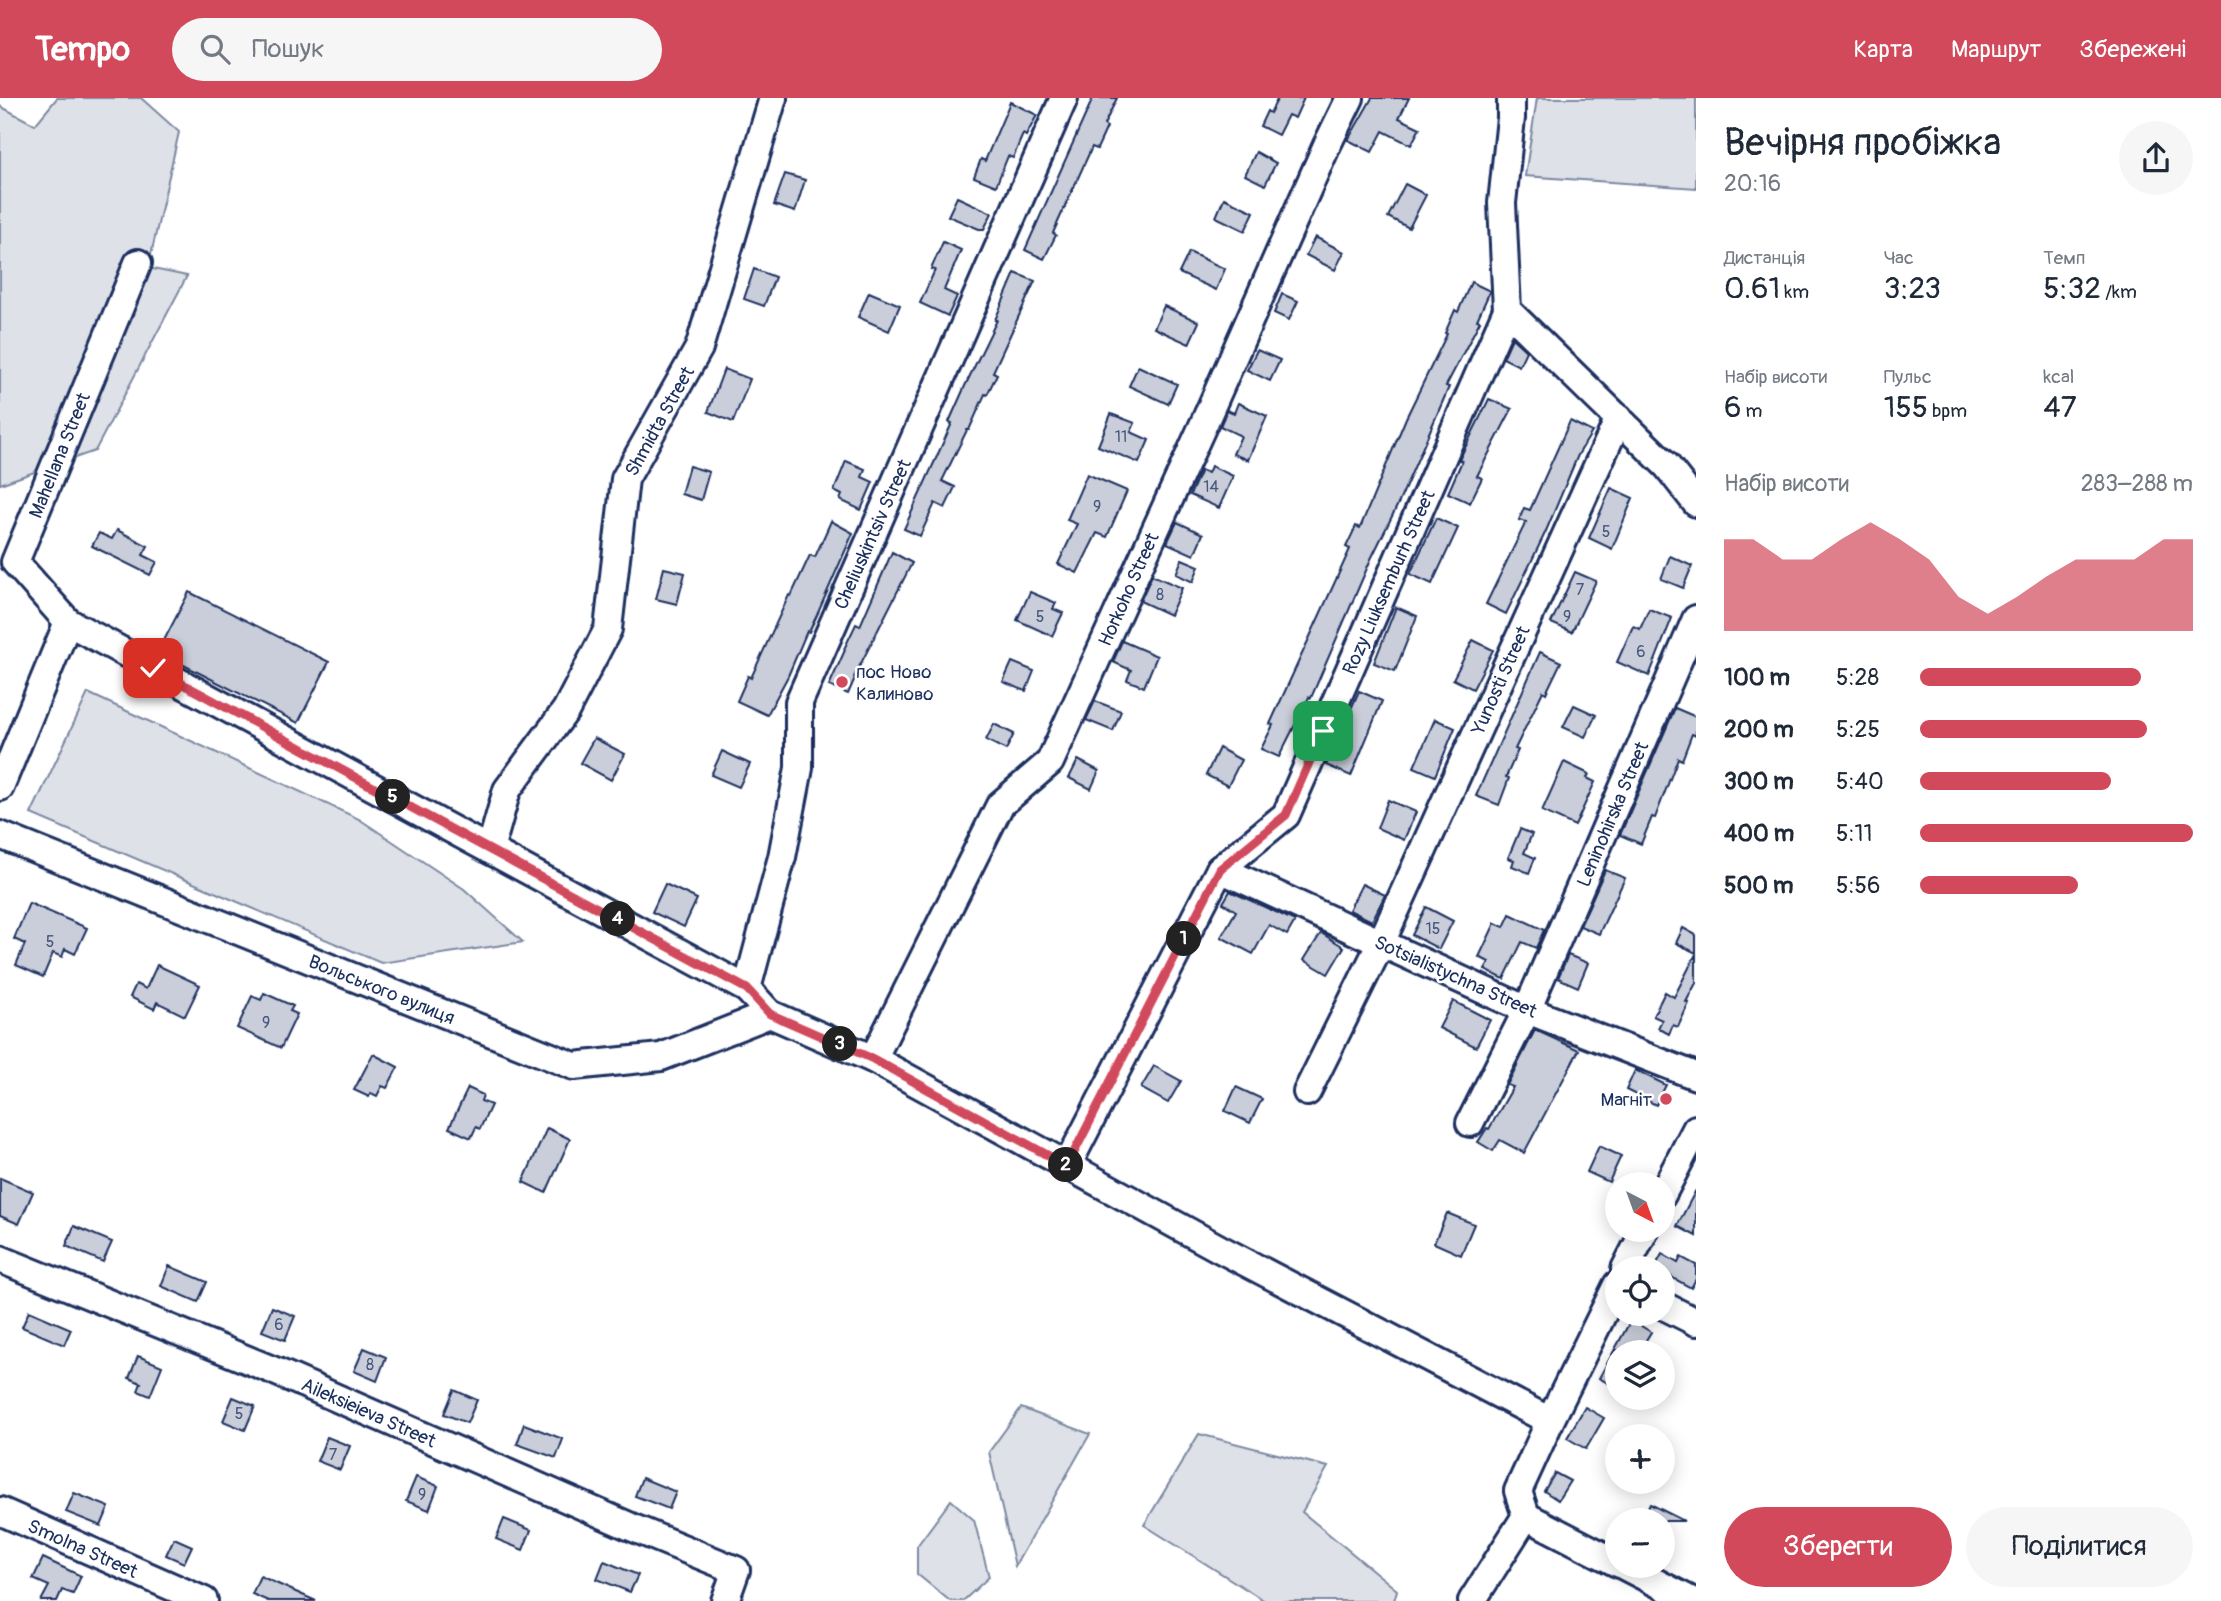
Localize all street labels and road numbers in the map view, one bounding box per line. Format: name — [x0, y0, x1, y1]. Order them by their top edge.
street label: Shmidta Street — [620, 362, 700, 481]
street label: Mahellana Street — [24, 389, 96, 522]
street label: Cheliuskintsiv Street — [829, 455, 917, 613]
street label: Rozy Liuksemburh Street — [1337, 486, 1441, 679]
street label: Horkoho Street — [1093, 529, 1165, 650]
street label: Yunosti Street — [1466, 622, 1536, 739]
street label: Leninohirska Street — [1572, 738, 1654, 890]
street label: Sotsialistychna Street — [1370, 930, 1541, 1024]
street label: Вольського вулиця — [305, 950, 458, 1030]
street label: Aileksieieva Street — [298, 1373, 440, 1453]
street label: Smolna Street — [24, 1514, 142, 1584]

